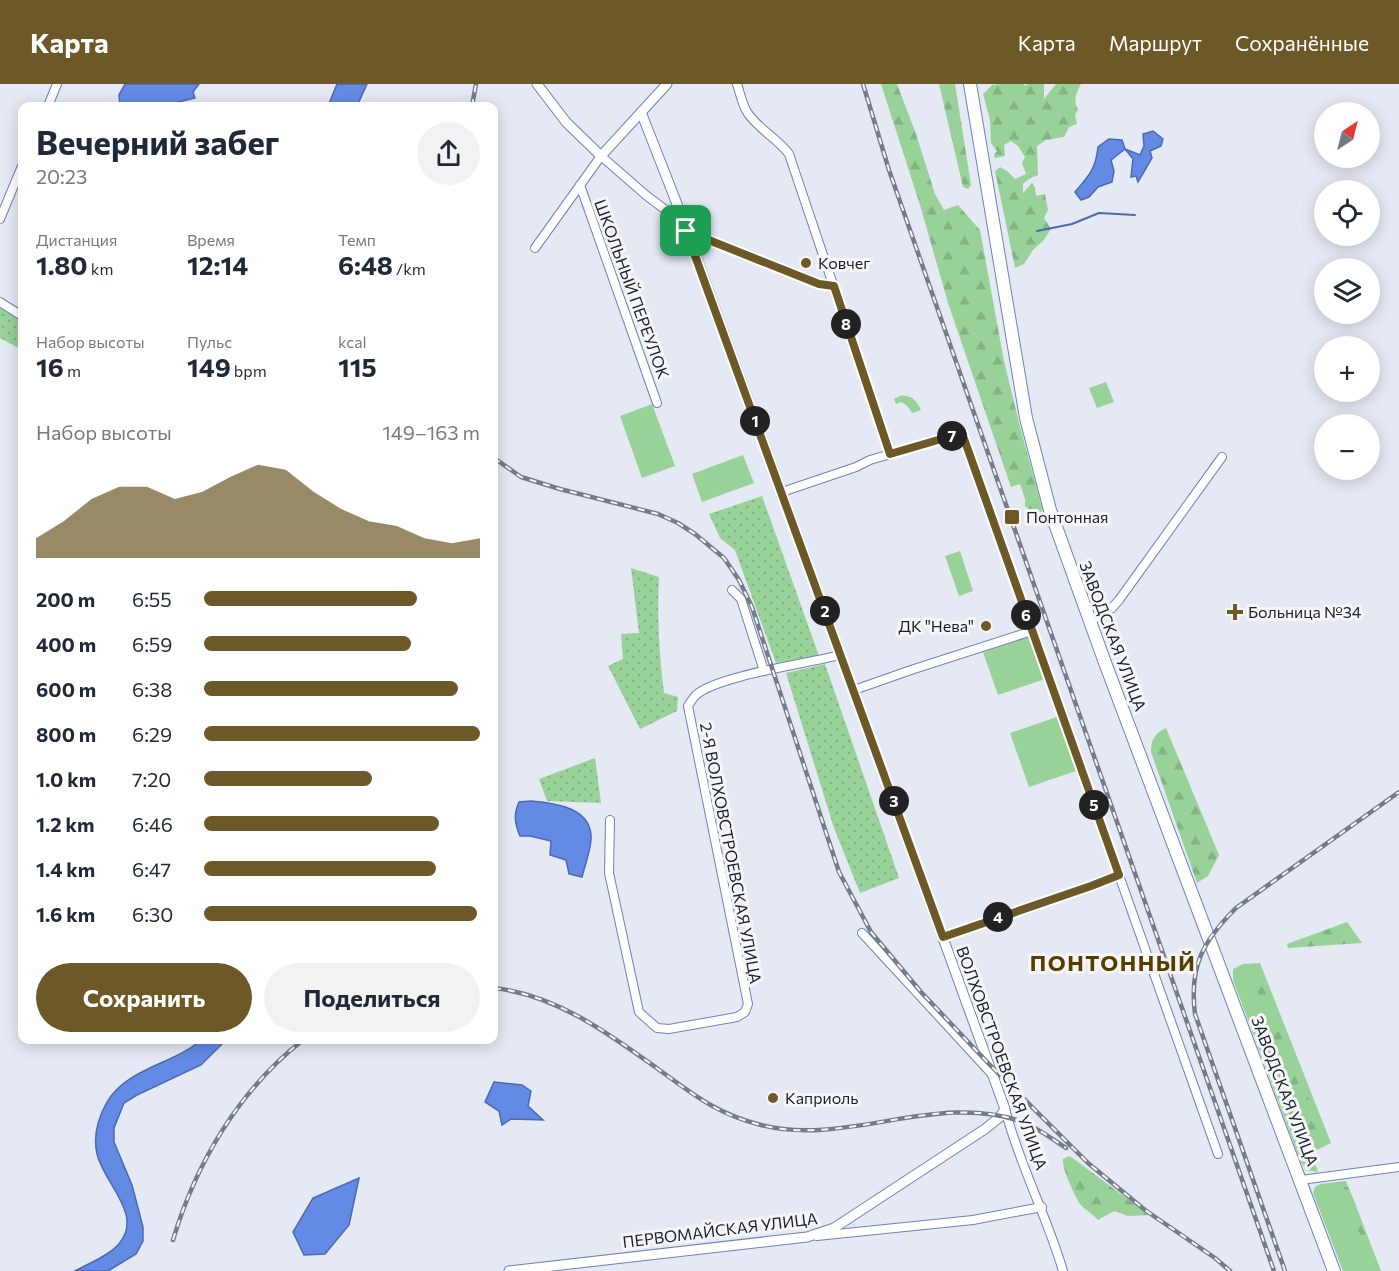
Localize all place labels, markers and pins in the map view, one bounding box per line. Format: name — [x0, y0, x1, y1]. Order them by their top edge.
pin — [660, 205, 711, 256]
place label: Ковчег — [818, 253, 870, 272]
marker: Ковчег — [799, 256, 813, 270]
pin: 8 — [831, 309, 861, 339]
pin: 1 — [740, 406, 770, 436]
pin: 7 — [937, 421, 967, 451]
place label: Понтонная — [1026, 507, 1109, 526]
marker: Понтонная — [1003, 508, 1021, 526]
pin: 2 — [810, 596, 840, 626]
pin: 6 — [1011, 600, 1041, 630]
place label: Больница №34 — [1248, 602, 1362, 621]
marker: Больница №34 — [1226, 603, 1244, 621]
place label: ДК "Нева" — [899, 616, 974, 635]
marker: ДК "Нева" — [979, 619, 993, 633]
pin: 3 — [879, 786, 909, 816]
pin: 5 — [1079, 790, 1109, 820]
pin: 4 — [983, 902, 1013, 932]
place label: Каприоль — [785, 1088, 859, 1107]
marker: Каприоль — [766, 1091, 780, 1105]

